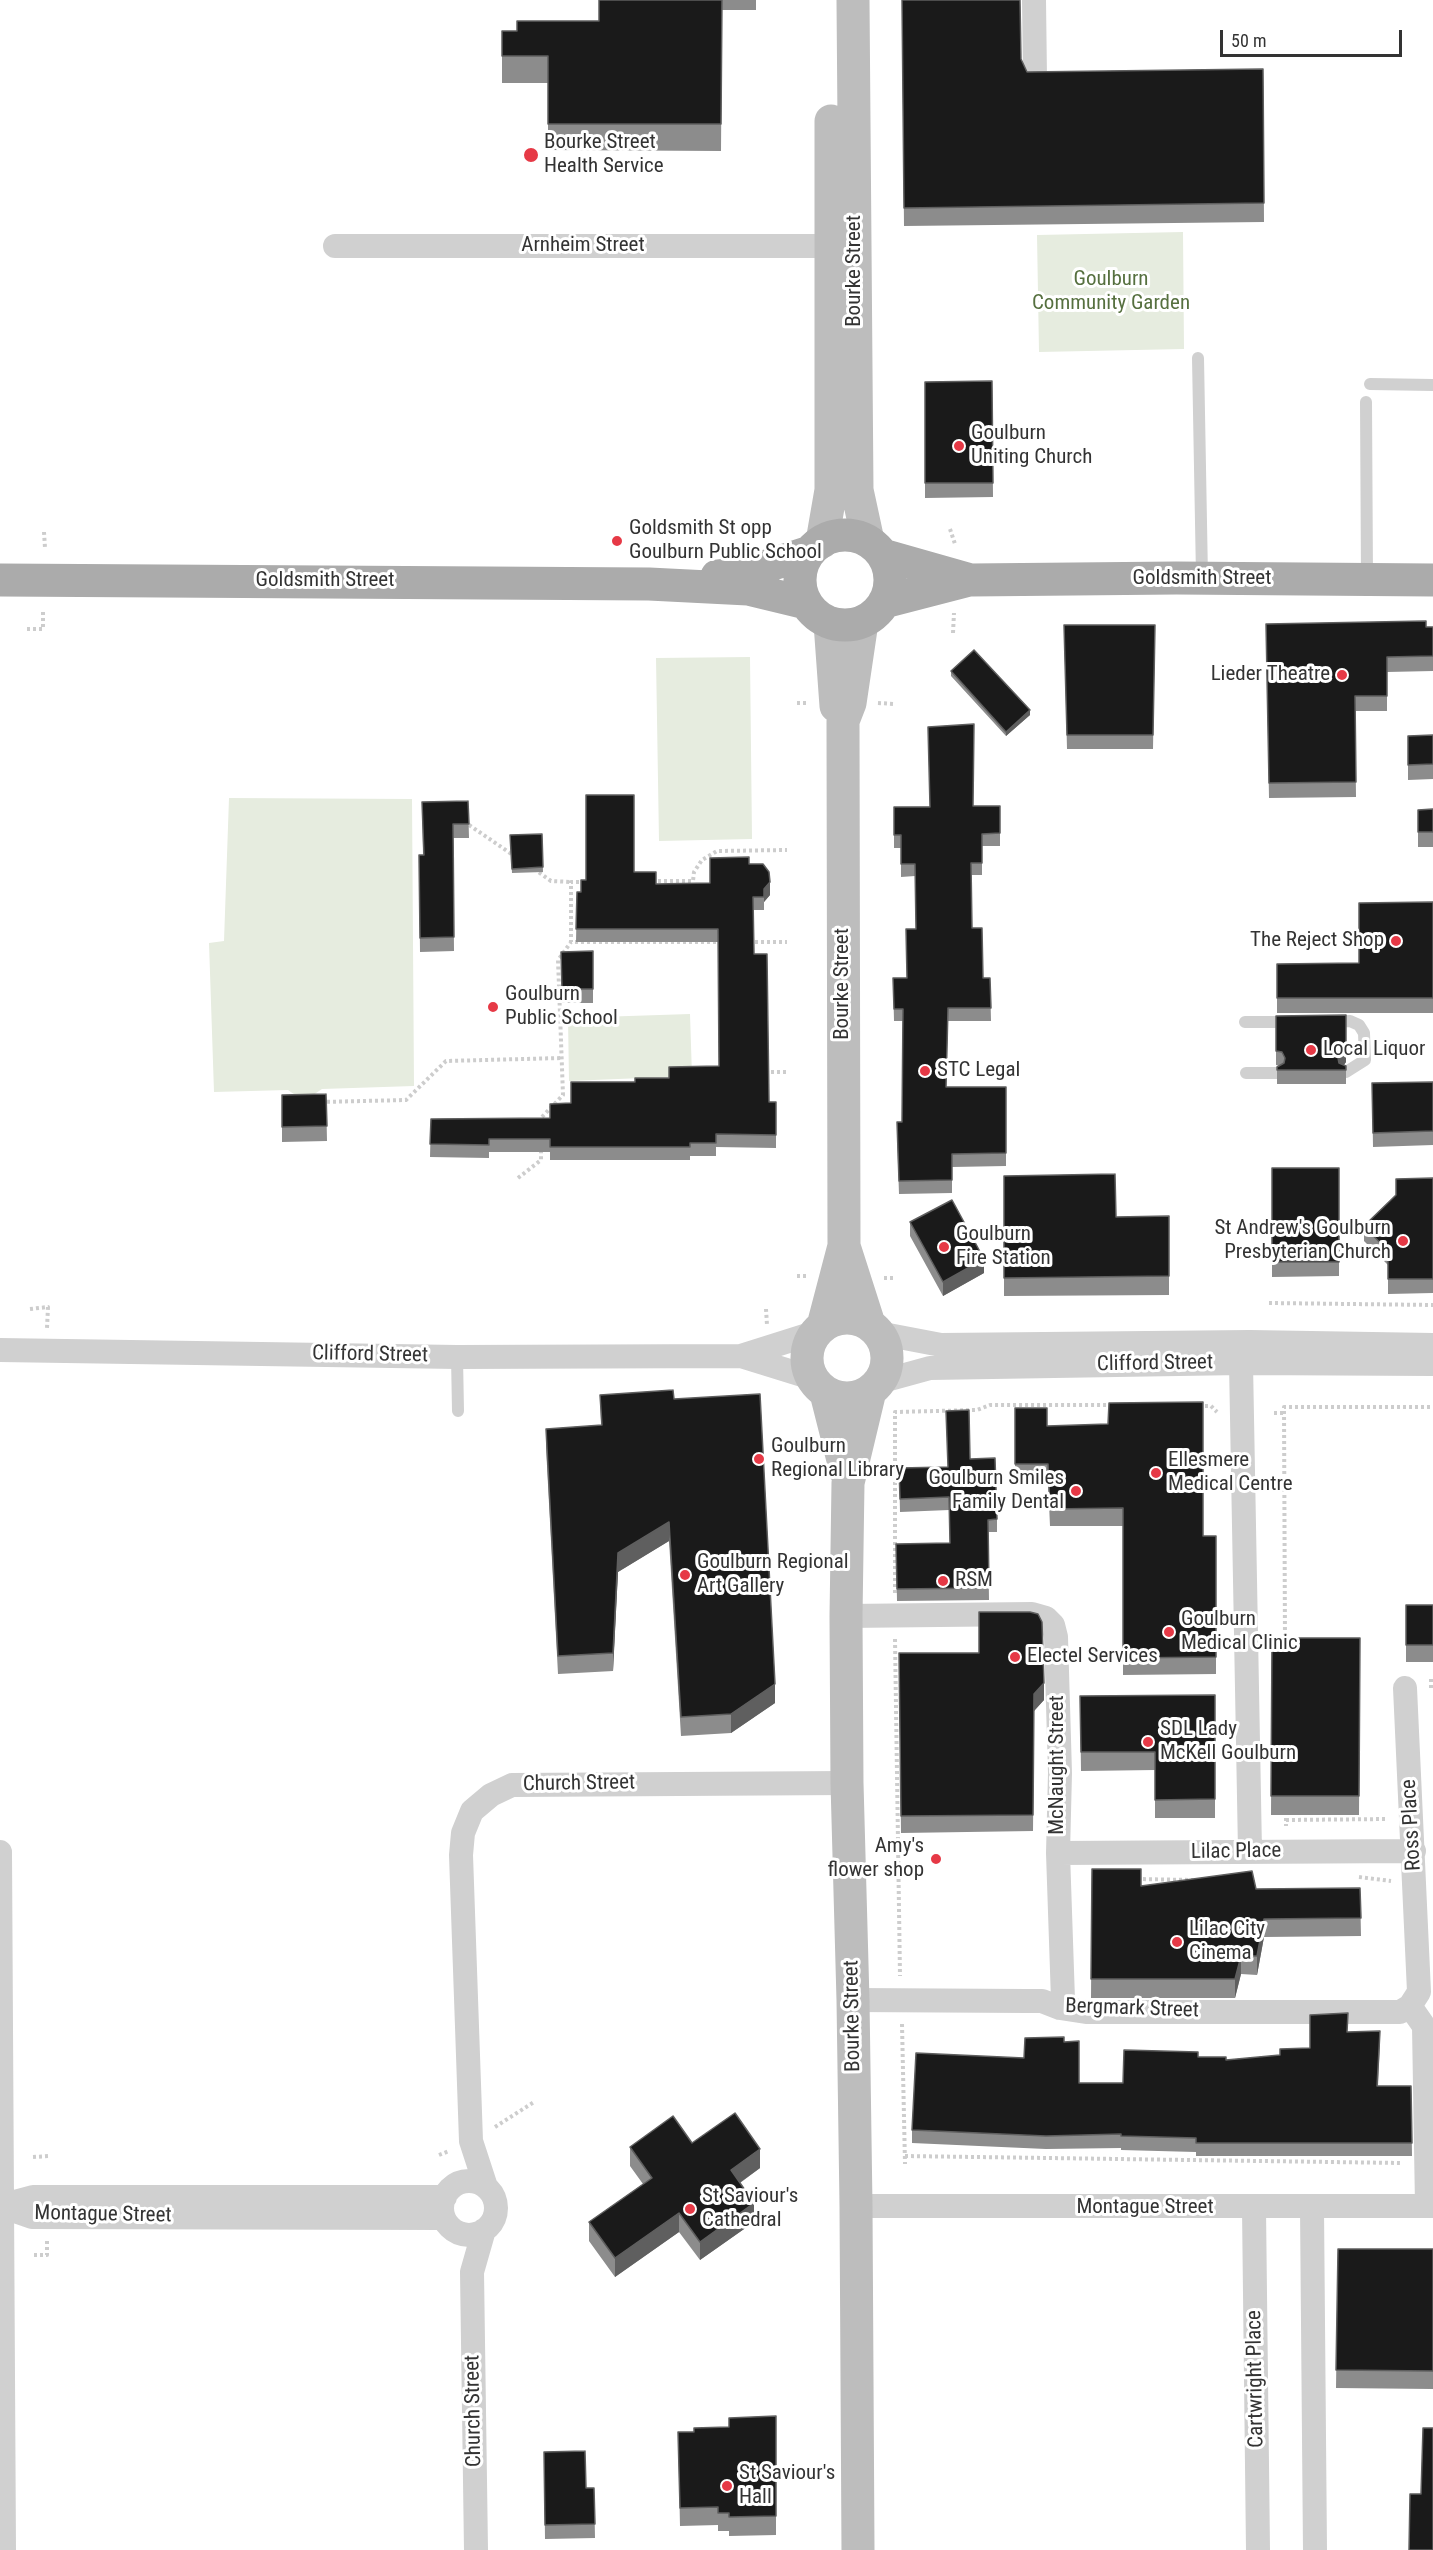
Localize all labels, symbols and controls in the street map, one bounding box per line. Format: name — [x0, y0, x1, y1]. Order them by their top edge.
scale bar — [1223, 18, 1404, 56]
text: 50 m — [1231, 30, 1266, 51]
place label: Bourke Street Health Service — [544, 130, 664, 180]
marker: Bourke Street Health Service — [522, 146, 540, 164]
street label: Bourke Street — [842, 215, 868, 327]
street label: Arnheim Street — [521, 233, 645, 259]
park label: Goulburn Community Garden — [1032, 267, 1190, 317]
place label: Goulburn Uniting Church — [971, 421, 1092, 471]
marker: Goulburn Uniting Church — [952, 439, 966, 453]
place label: Goldsmith St opp Goulburn Public School — [629, 516, 822, 566]
marker: Goldsmith St opp Goulburn Public School — [610, 534, 624, 548]
street label: Goldsmith Street — [1133, 566, 1271, 592]
street label: Goldsmith Street — [256, 568, 394, 594]
place label: Lieder Theatre — [1211, 662, 1330, 688]
marker: Lieder Theatre — [1335, 668, 1349, 682]
street label: Bourke Street — [830, 928, 856, 1040]
place label: The Reject Shop — [1250, 928, 1384, 954]
marker: The Reject Shop — [1389, 934, 1403, 948]
place label: Goulburn Public School — [505, 982, 618, 1032]
marker: Goulburn Public School — [486, 1000, 500, 1014]
place label: Local Liquor — [1323, 1037, 1425, 1063]
marker: Local Liquor — [1304, 1043, 1318, 1057]
place label: STC Legal — [937, 1058, 1020, 1084]
marker: STC Legal — [918, 1064, 932, 1078]
place label: St Andrew's Goulburn Presbyterian Church — [1214, 1216, 1391, 1266]
place label: Goulburn Fire Station — [956, 1222, 1051, 1272]
marker: St Andrew's Goulburn Presbyterian Church — [1396, 1234, 1410, 1248]
marker: Goulburn Fire Station — [937, 1240, 951, 1254]
street label: Clifford Street — [312, 1341, 428, 1369]
street label: Clifford Street — [1097, 1350, 1213, 1378]
place label: Goulburn Regional Library — [771, 1434, 904, 1484]
place label: Ellesmere Medical Centre — [1168, 1448, 1293, 1498]
marker: Goulburn Regional Library — [752, 1452, 766, 1466]
place label: Goulburn Smiles Family Dental — [928, 1466, 1064, 1516]
marker: Ellesmere Medical Centre — [1149, 1466, 1163, 1480]
marker: Goulburn Smiles Family Dental — [1069, 1484, 1083, 1498]
place label: Goulburn Regional Art Gallery — [697, 1550, 849, 1600]
marker: Goulburn Regional Art Gallery — [678, 1568, 692, 1582]
place label: RSM — [955, 1568, 993, 1594]
marker: RSM — [936, 1574, 950, 1588]
place label: Goulburn Medical Clinic — [1181, 1607, 1298, 1657]
marker: Goulburn Medical Clinic — [1162, 1625, 1176, 1639]
place label: Electel Services — [1027, 1644, 1158, 1670]
marker: Electel Services — [1008, 1650, 1022, 1664]
street label: McNaught Street — [1045, 1695, 1071, 1835]
place label: SDL Lady McKell Goulburn — [1160, 1717, 1296, 1767]
marker: SDL Lady McKell Goulburn — [1141, 1735, 1155, 1749]
street label: Church Street — [523, 1770, 635, 1798]
street label: Ross Place — [1397, 1779, 1427, 1871]
place label: Amy's flower shop — [828, 1834, 924, 1884]
street label: Lilac Place — [1191, 1839, 1281, 1865]
marker: Amy's flower shop — [929, 1852, 943, 1866]
place label: Lilac City Cinema — [1189, 1917, 1265, 1967]
marker: Lilac City Cinema — [1170, 1935, 1184, 1949]
street label: Bourke Street — [839, 1960, 867, 2072]
street label: Bergmark Street — [1065, 1994, 1199, 2024]
place label: St Saviour's Cathedral — [702, 2184, 798, 2234]
street label: Montague Street — [1076, 2195, 1214, 2221]
street label: Montague Street — [34, 2201, 172, 2229]
marker: St Saviour's Cathedral — [683, 2202, 697, 2216]
street label: Cartwright Place — [1242, 2310, 1270, 2448]
street label: Church Street — [460, 2355, 488, 2467]
place label: St Saviour's Hall — [739, 2461, 835, 2511]
marker: St Saviour's Hall — [720, 2479, 734, 2493]

